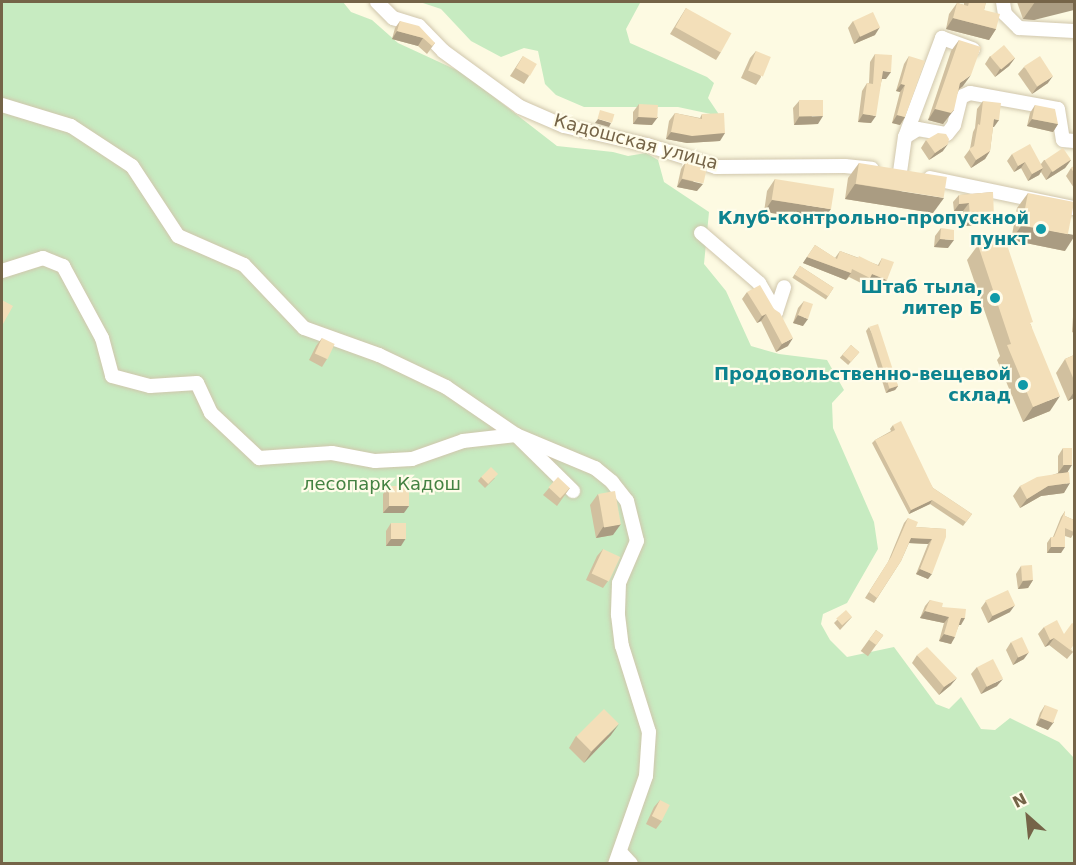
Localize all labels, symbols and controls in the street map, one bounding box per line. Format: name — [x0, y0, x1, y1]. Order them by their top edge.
street label: Кадошская улица — [551, 110, 721, 174]
place label: Клуб-контрольно-пропускной пункт — [718, 208, 1029, 250]
marker: Клуб-контрольно-пропускной пункт — [1034, 222, 1048, 236]
place label: Штаб тыла, литер Б — [860, 277, 983, 320]
marker: Штаб тыла, литер Б — [988, 291, 1002, 305]
place label: Продовольственно-вещевой склад — [714, 364, 1011, 406]
marker: Продовольственно-вещевой склад — [1016, 378, 1030, 392]
park label: лесопарк Кадош — [303, 473, 461, 495]
north arrow — [998, 787, 1058, 847]
text: N — [1009, 789, 1030, 812]

